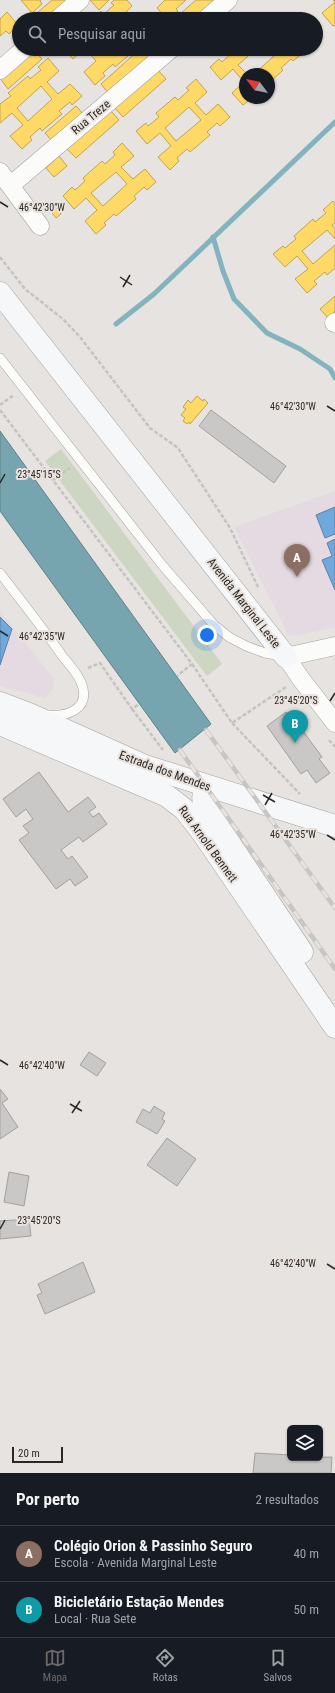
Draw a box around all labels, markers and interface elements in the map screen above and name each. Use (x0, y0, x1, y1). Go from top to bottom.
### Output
search box (12, 12, 323, 56)
icon: search (26, 23, 48, 45)
text: Pesquisar aqui (58, 25, 146, 43)
north arrow (239, 68, 275, 104)
street label: Rua Treze (69, 97, 113, 137)
text: 46°42'30"W (19, 202, 65, 213)
text: 46°42'30"W (270, 401, 316, 412)
text: 23°45'15"S (17, 469, 61, 480)
pin: A (284, 544, 310, 577)
street label: Avenida Marginal Leste (204, 555, 284, 651)
your location (197, 625, 217, 645)
text: 46°42'35"W (19, 631, 65, 642)
text: 23°45'20"S (274, 695, 318, 706)
pin: B (282, 710, 308, 743)
street label: Estrada dos Mendes (117, 748, 213, 794)
street label: Rua Arnold Bennett (176, 803, 241, 885)
text: 46°42'35"W (270, 829, 316, 840)
text: 46°42'40"W (19, 1060, 65, 1071)
text: 23°45'20"S (17, 1215, 61, 1226)
text: 46°42'40"W (270, 1258, 316, 1269)
map controls (287, 1425, 323, 1461)
button: layers (287, 1425, 323, 1461)
scale bar (12, 1445, 63, 1464)
text: 20 m (18, 1447, 40, 1460)
text: Por perto (16, 1489, 80, 1509)
text: 2 resultados (255, 1492, 319, 1507)
text: Colégio Orion & Passinho Seguro (54, 1537, 252, 1555)
text: A (25, 1546, 33, 1561)
text: 40 m (293, 1546, 319, 1561)
text: Escola · Avenida Marginal Leste (54, 1555, 217, 1570)
text: Bicicletário Estação Mendes (54, 1593, 224, 1611)
text: B (25, 1602, 33, 1617)
text: 50 m (293, 1602, 319, 1617)
text: Local · Rua Sete (54, 1611, 136, 1626)
tab: Mapa (43, 1647, 67, 1684)
tab: Rotas (153, 1647, 178, 1684)
tab: Salvos (263, 1647, 292, 1684)

